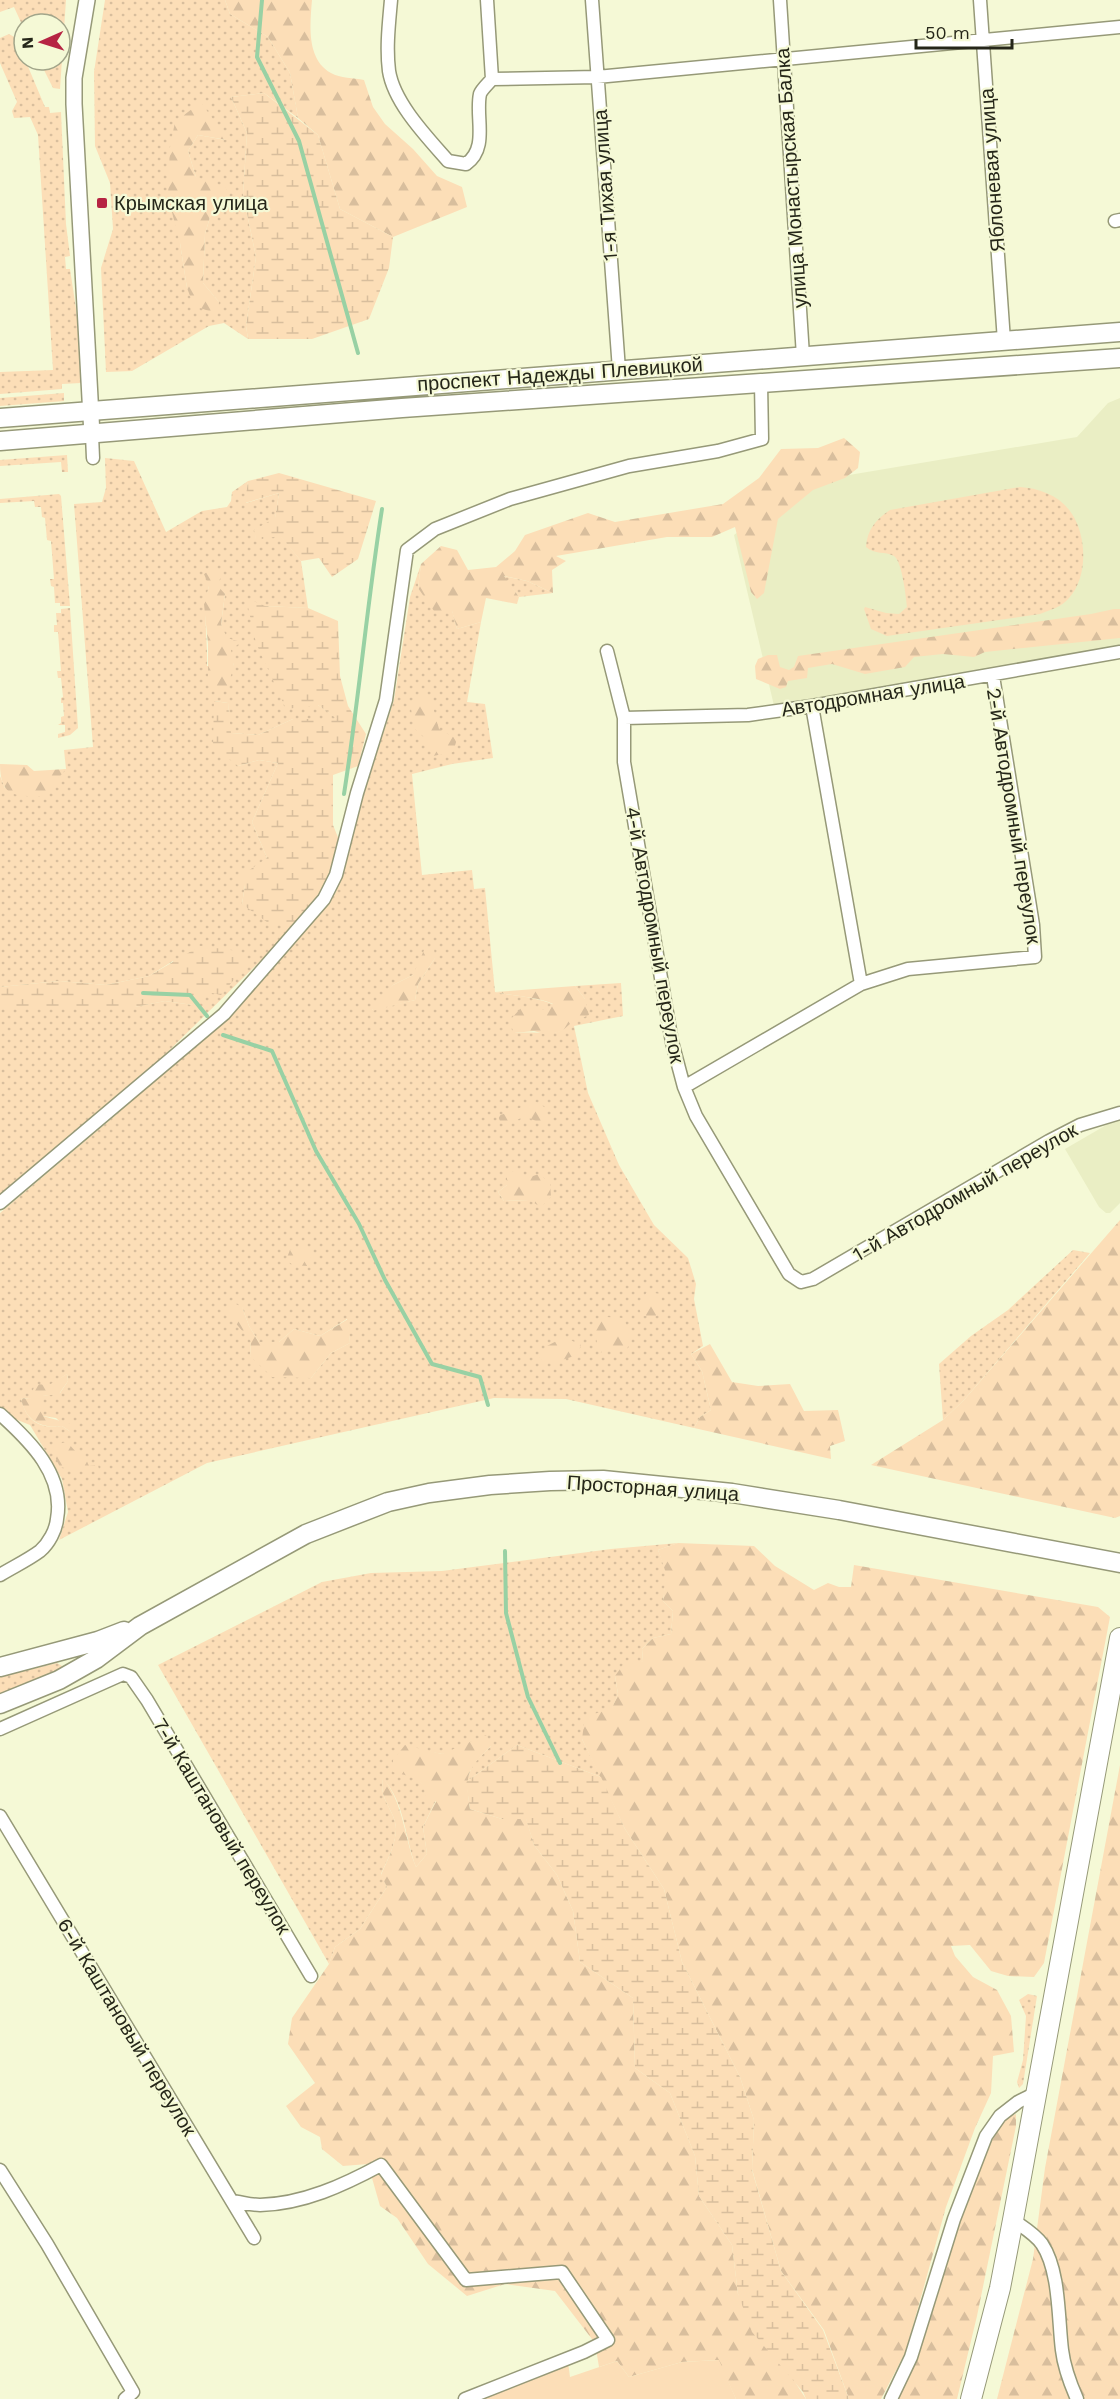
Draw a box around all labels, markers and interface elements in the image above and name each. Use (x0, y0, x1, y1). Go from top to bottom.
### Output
north arrow (12, 12, 72, 72)
scale bar (916, 12, 1012, 50)
text: 50 m (925, 22, 970, 43)
text: N (18, 36, 37, 49)
street label: улица Монастырская Балка (770, 46, 812, 309)
street label: Яблоневая улица (974, 86, 1010, 253)
street label: 1-я Тихая улица (588, 108, 622, 262)
place label: Крымская улица (114, 191, 269, 215)
marker: Крымская улица (95, 196, 109, 210)
street label: проспект Надежды Плевицкой (416, 352, 704, 396)
street label: Автодромная улица (779, 668, 967, 721)
street label: 2-й Автодромный переулок (982, 686, 1046, 946)
street label: 4-й Автодромный переулок (621, 805, 689, 1065)
street label: 1-й Автодромный переулок (848, 1118, 1082, 1266)
street label: Просторная улица (566, 1470, 741, 1506)
street label: 7-й Каштановый переулок (148, 1714, 296, 1939)
street label: 6-й Каштановый переулок (52, 1914, 202, 2140)

